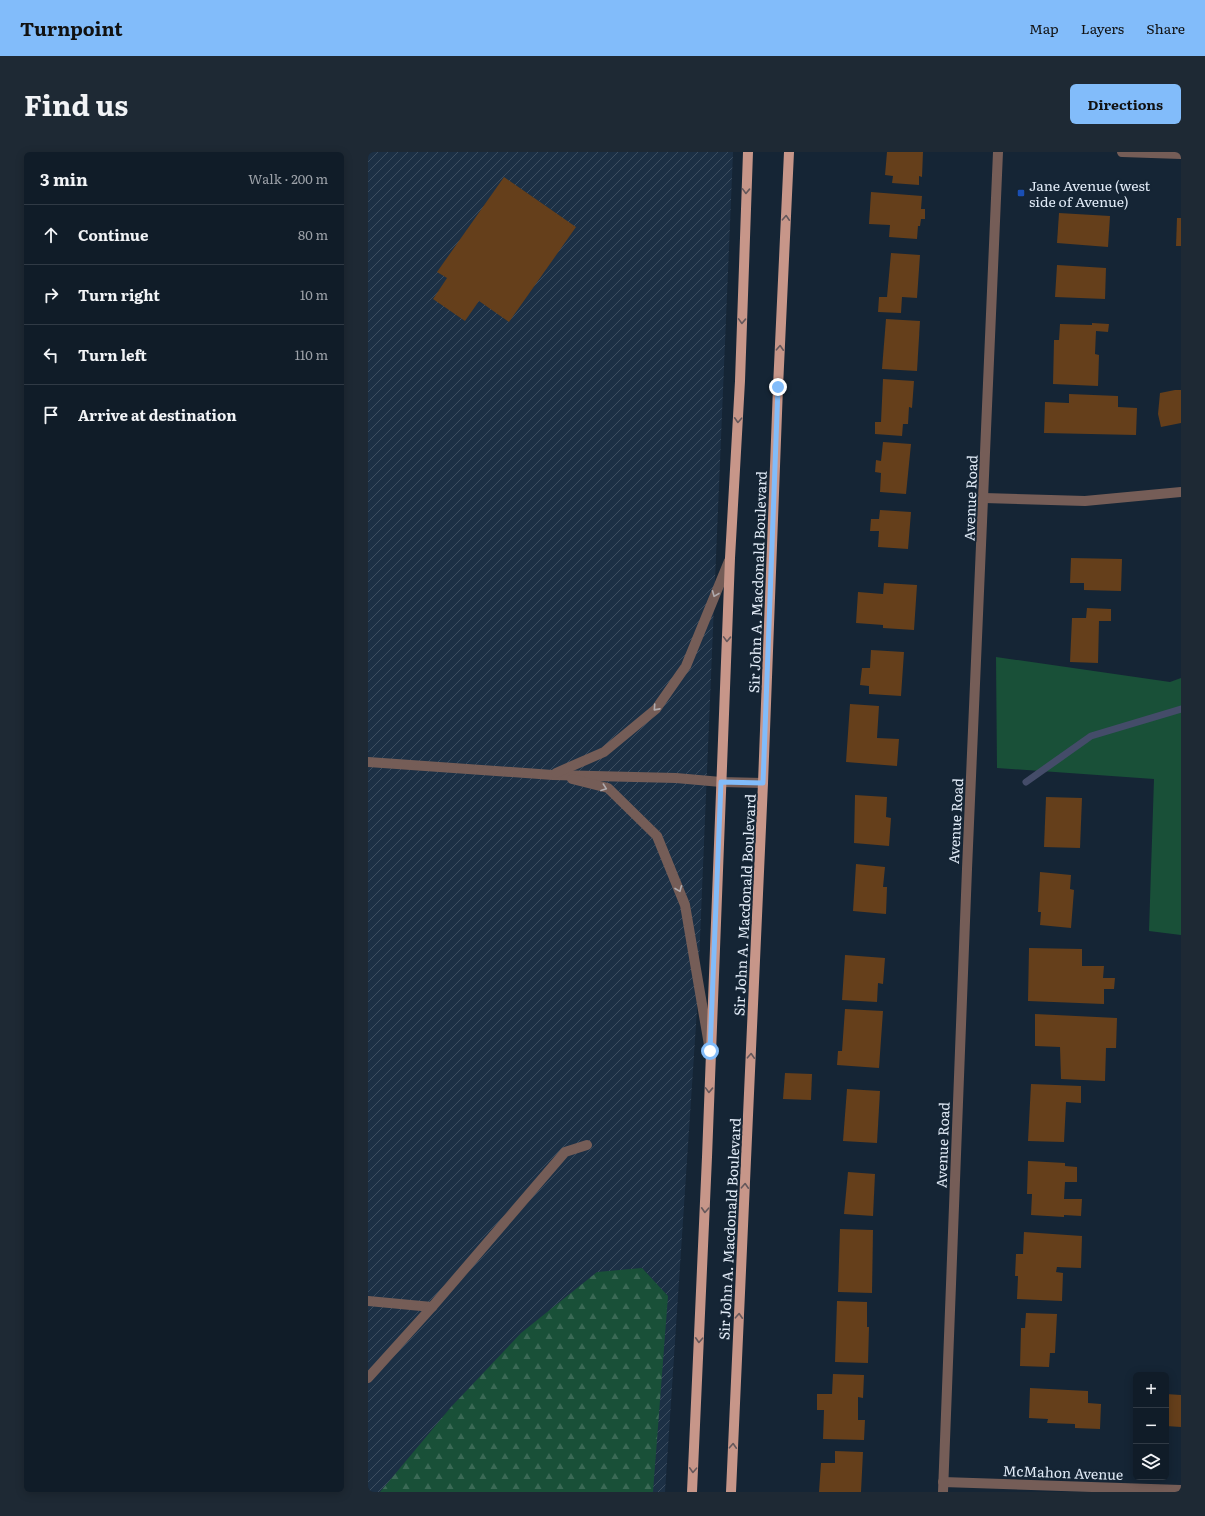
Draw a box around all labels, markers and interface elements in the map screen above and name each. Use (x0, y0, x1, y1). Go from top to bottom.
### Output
text: Turnpoint (20, 14, 123, 42)
text: Map (1029, 18, 1059, 38)
text: Layers (1081, 18, 1124, 38)
text: Share (1146, 18, 1185, 38)
text: Find us (24, 83, 128, 125)
button: Directions (1070, 84, 1181, 124)
text: 3 min (40, 166, 88, 191)
text: Walk · 200 m (248, 169, 328, 188)
place label: Jane Avenue (west side of Avenue) (1029, 175, 1151, 211)
one-way arrow (742, 188, 751, 194)
marker: Jane Avenue (west side of Avenue) (1016, 188, 1026, 198)
one-way arrow (782, 215, 790, 221)
text: Continue (78, 223, 148, 246)
icon: ahead (40, 224, 62, 246)
text: 80 m (298, 225, 328, 244)
text: Turn right (78, 283, 160, 306)
icon: right (40, 284, 62, 306)
text: 10 m (300, 285, 328, 304)
one-way arrow (738, 318, 746, 324)
text: Turn left (78, 343, 147, 366)
icon: left (40, 344, 62, 366)
text: 110 m (295, 345, 328, 364)
one-way arrow (776, 345, 784, 351)
route end (769, 378, 787, 396)
text: Arrive at destination (78, 403, 237, 426)
icon: arrive (40, 404, 62, 426)
one-way arrow (733, 417, 742, 423)
street label: Avenue Road (959, 454, 982, 541)
street label: Sir John A. Macdonald Boulevard (743, 470, 771, 693)
one-way arrow (712, 590, 720, 597)
one-way arrow (722, 636, 731, 642)
one-way arrow (653, 703, 660, 711)
street label: Avenue Road (943, 777, 967, 864)
one-way arrow (600, 783, 607, 792)
street label: Sir John A. Macdonald Boulevard (728, 793, 760, 1017)
one-way arrow (674, 886, 682, 893)
route start (701, 1042, 719, 1060)
one-way arrow (746, 1053, 755, 1059)
one-way arrow (705, 1087, 713, 1093)
street label: Avenue Road (931, 1101, 954, 1188)
street label: Sir John A. Macdonald Boulevard (713, 1117, 745, 1341)
one-way arrow (740, 1183, 749, 1189)
one-way arrow (700, 1207, 709, 1213)
one-way arrow (734, 1313, 743, 1319)
one-way arrow (695, 1337, 703, 1343)
map controls (1133, 1372, 1169, 1480)
button: + (1133, 1372, 1169, 1408)
button: − (1133, 1408, 1169, 1444)
one-way arrow (728, 1443, 737, 1449)
button: layers (1133, 1444, 1169, 1480)
street label: McMahon Avenue (1002, 1460, 1124, 1484)
one-way arrow (689, 1467, 697, 1473)

